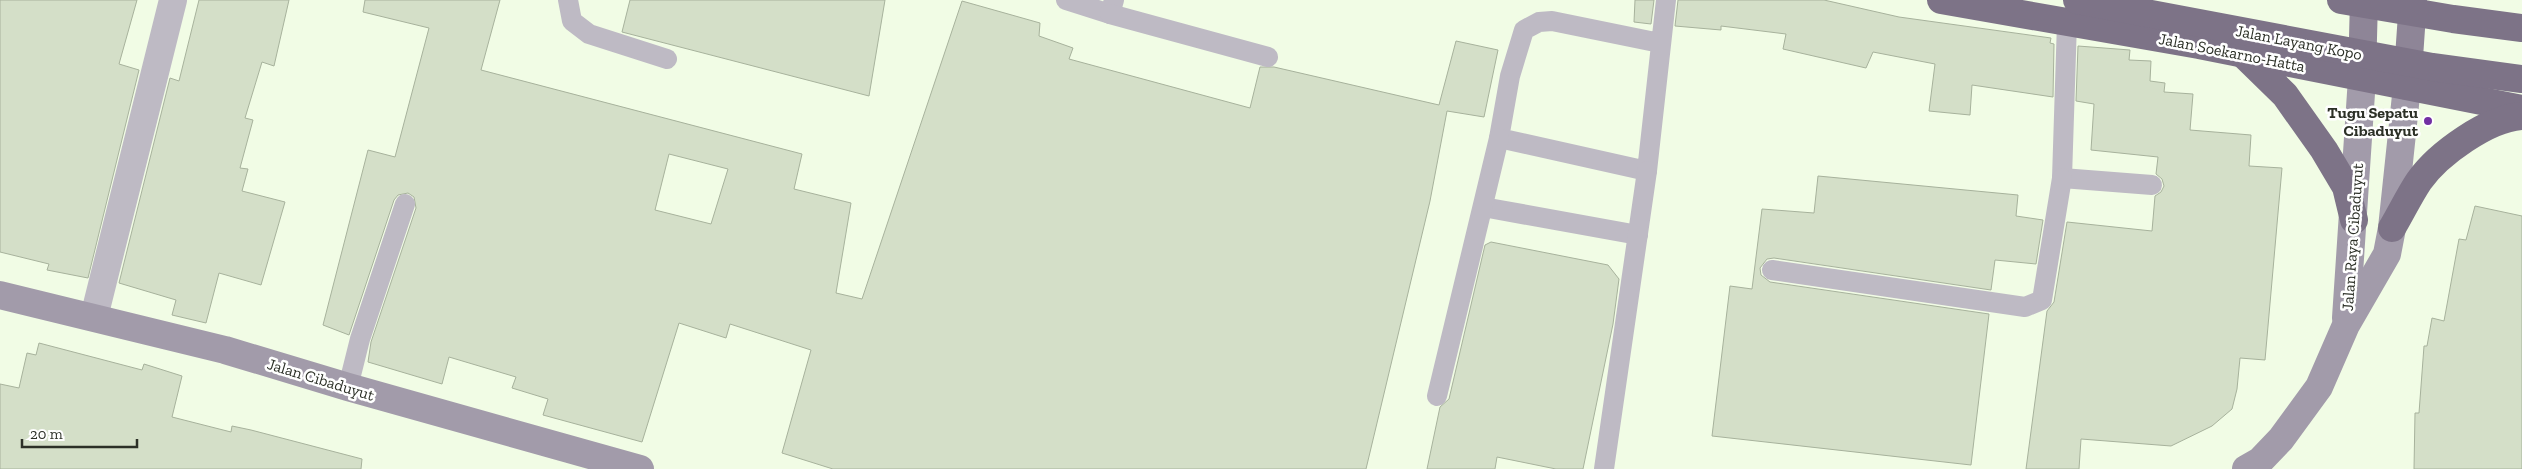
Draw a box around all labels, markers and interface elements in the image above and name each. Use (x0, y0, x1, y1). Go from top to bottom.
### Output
street label: Jalan Layang Kopo (2234, 21, 2364, 64)
street label: Jalan Soekarno-Hatta (2157, 29, 2307, 76)
place label: Tugu Sepatu Cibaduyut (2327, 103, 2419, 140)
marker: Tugu Sepatu Cibaduyut (2422, 115, 2434, 127)
street label: Jalan Raya Cibaduyut (2338, 163, 2367, 311)
street label: Jalan Cibaduyut (265, 354, 377, 405)
scale bar (22, 416, 138, 448)
text: 20 m (30, 425, 63, 443)

